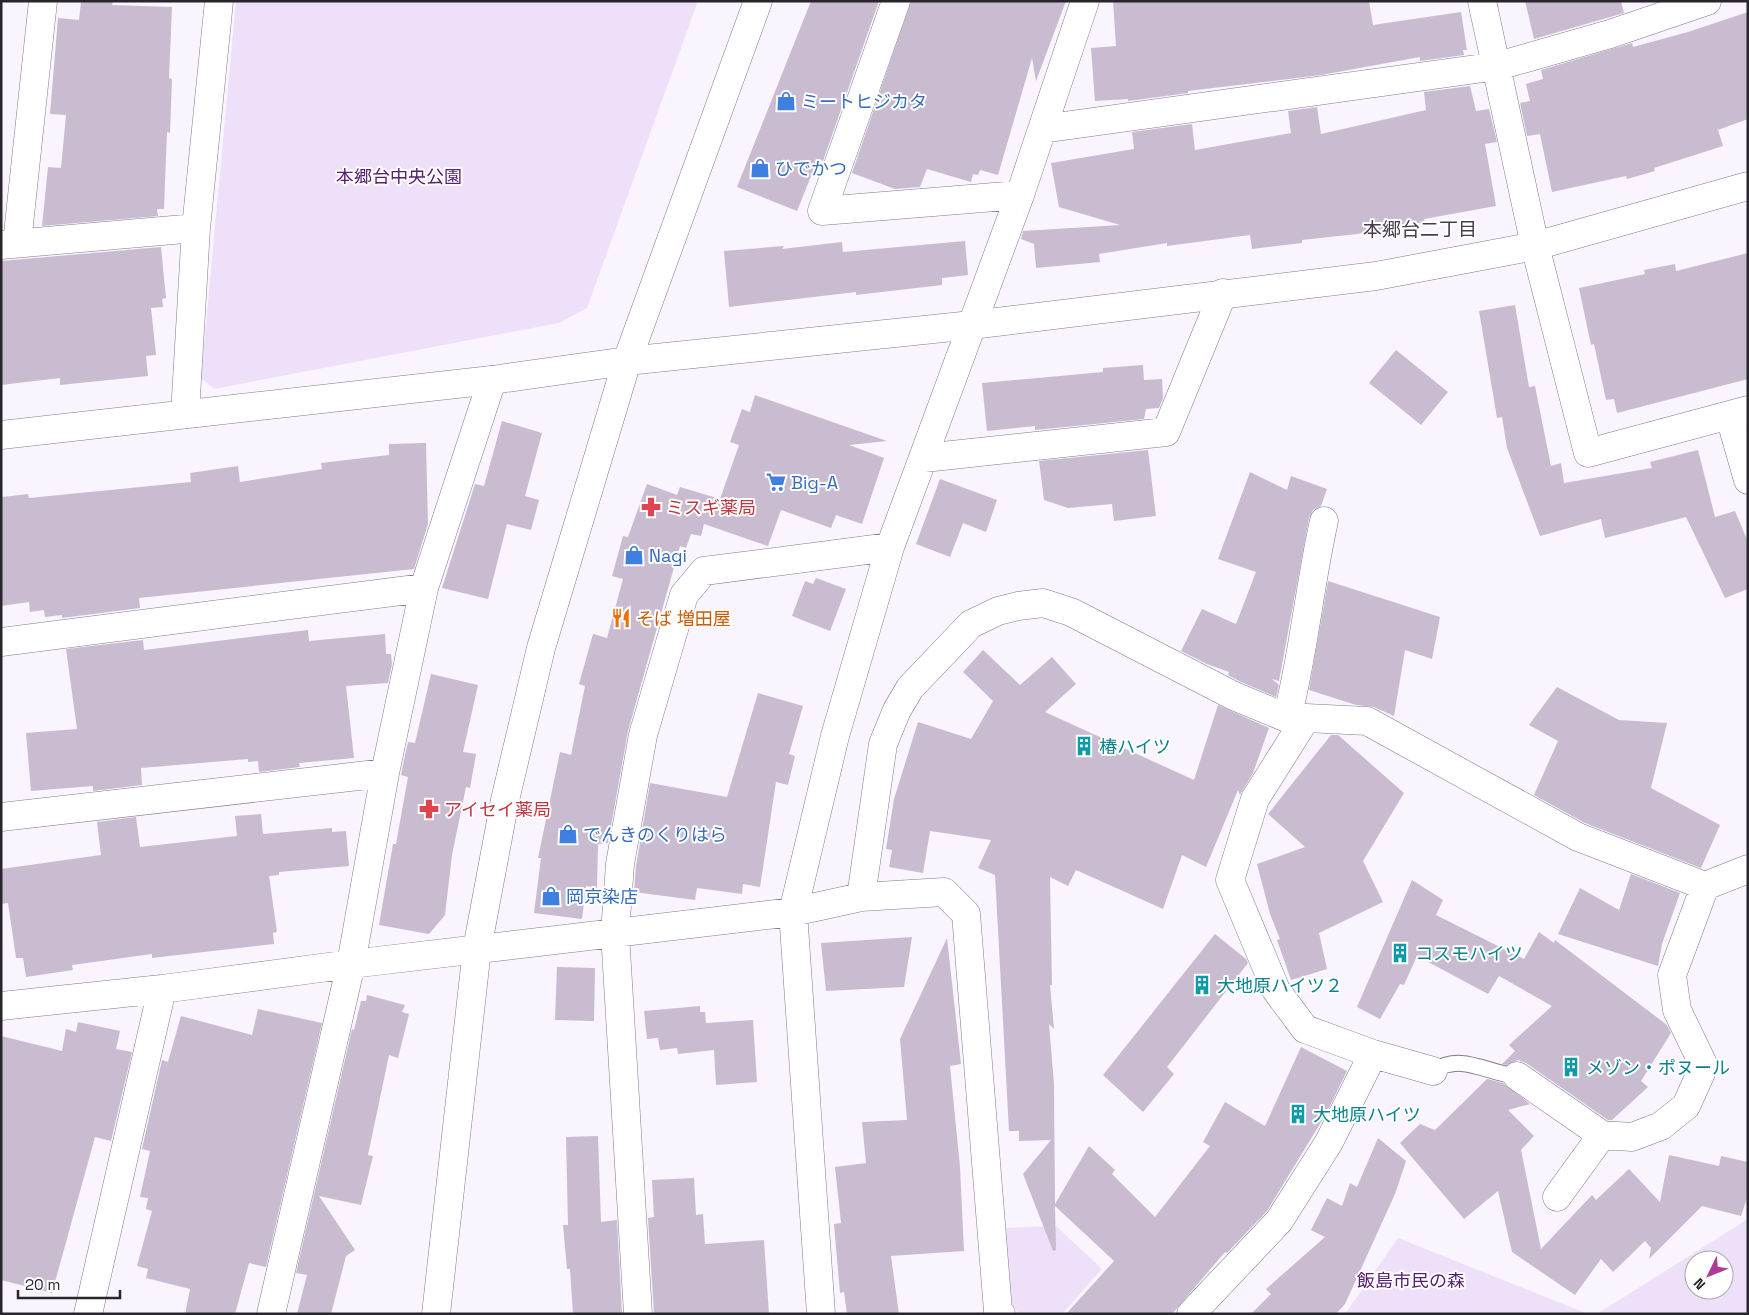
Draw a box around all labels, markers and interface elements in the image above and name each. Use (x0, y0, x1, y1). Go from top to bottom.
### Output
shop icon: ミートヒジカタ (775, 90, 797, 112)
place label: ミートヒジカタ (801, 90, 927, 113)
shop icon: ひでかつ (749, 157, 771, 179)
place label: ひでかつ (775, 157, 847, 180)
park label: 本郷台中央公園 (336, 165, 462, 188)
district label: 本郷台二丁目 (1363, 217, 1477, 242)
supermarket icon: Big-A (765, 471, 787, 493)
place label: Big-A (791, 471, 838, 494)
pharmacy icon: ミスギ薬局 (640, 496, 662, 518)
place label: ミスギ薬局 (666, 496, 756, 519)
shop icon: Nagi (623, 544, 645, 566)
place label: Nagi (649, 544, 687, 567)
restaurant icon: そば 増田屋 (610, 607, 632, 629)
place label: そば 増田屋 (636, 607, 731, 630)
building icon: 椿ハイツ (1073, 735, 1095, 757)
place label: 椿ハイツ (1099, 735, 1171, 758)
pharmacy icon: アイセイ薬局 (418, 798, 440, 820)
place label: アイセイ薬局 (444, 798, 551, 821)
shop icon: でんきのくりはら (557, 823, 579, 845)
place label: でんきのくりはら (583, 823, 727, 846)
shop icon: 岡京染店 (540, 885, 562, 907)
place label: 岡京染店 (566, 885, 638, 908)
building icon: コスモハイツ (1389, 942, 1411, 964)
place label: コスモハイツ (1415, 942, 1523, 965)
building icon: 大地原ハイツ２ (1191, 974, 1213, 996)
place label: 大地原ハイツ２ (1217, 974, 1343, 997)
building icon: メゾン・ポヌール (1560, 1056, 1582, 1078)
place label: メゾン・ポヌール (1586, 1056, 1730, 1079)
building icon: 大地原ハイツ (1287, 1103, 1309, 1125)
place label: 大地原ハイツ (1313, 1103, 1421, 1126)
north arrow (1684, 1250, 1734, 1300)
scale bar (18, 1268, 120, 1300)
park label: 飯島市民の森 (1357, 1269, 1465, 1292)
text: N (1690, 1274, 1709, 1293)
text: 20 m (25, 1275, 60, 1294)

